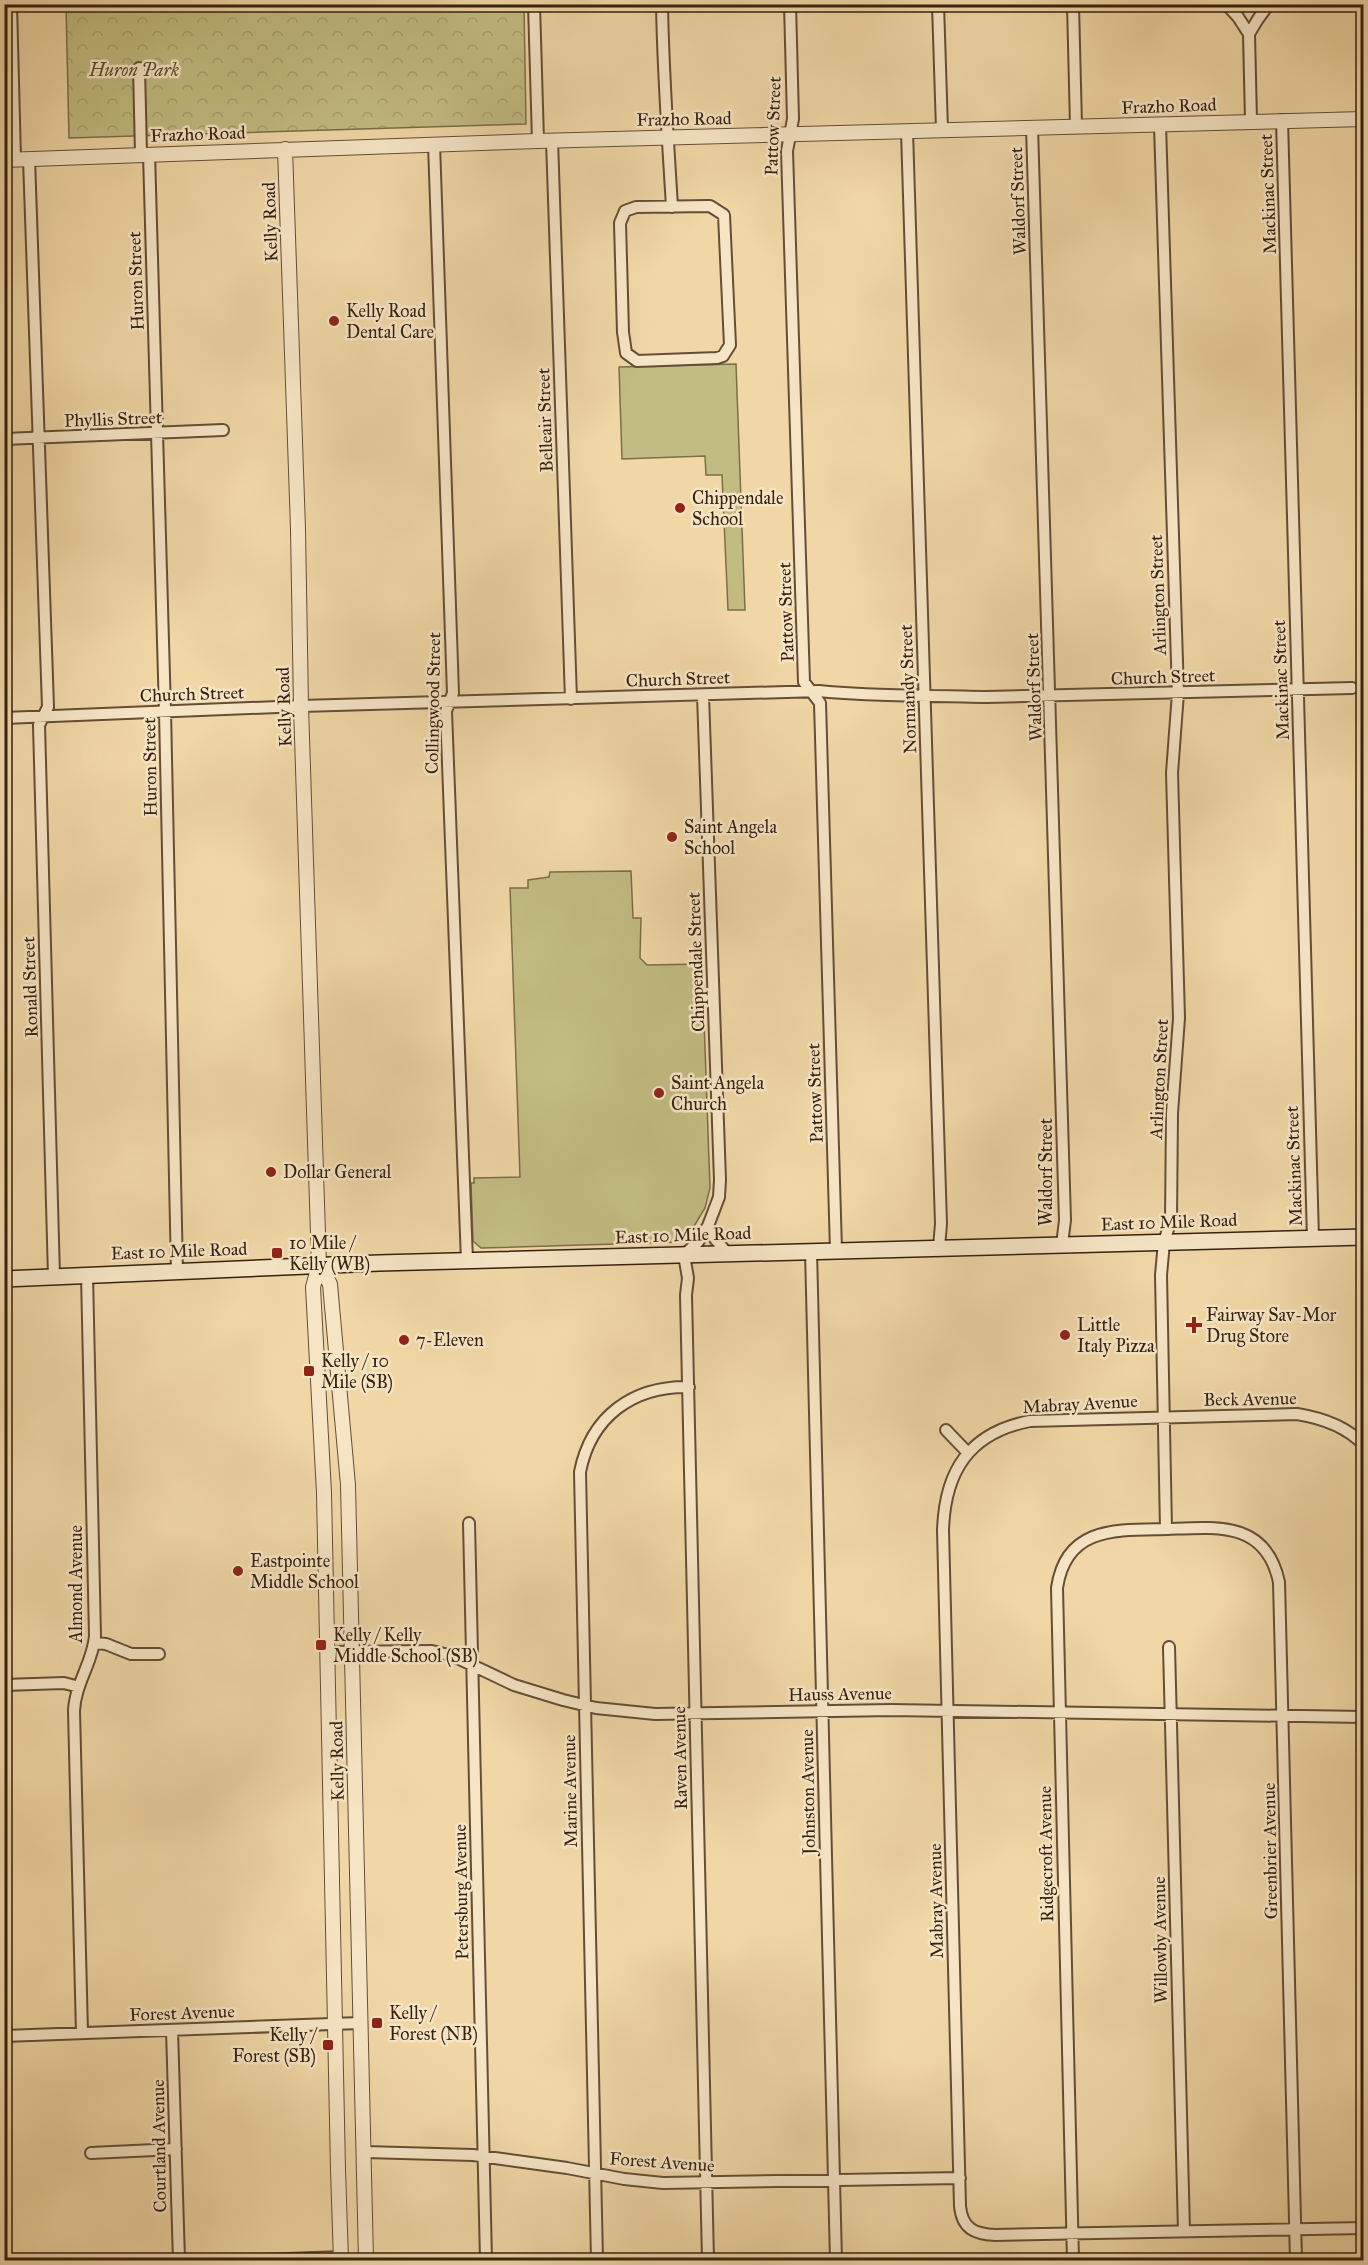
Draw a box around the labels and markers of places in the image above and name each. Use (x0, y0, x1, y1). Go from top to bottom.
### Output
place label: Kelly Road Dental Care (346, 300, 434, 343)
marker: Kelly Road Dental Care (327, 314, 341, 328)
place label: Chippendale School (692, 487, 783, 530)
marker: Chippendale School (673, 501, 687, 515)
place label: Saint Angela School (684, 816, 777, 859)
marker: Saint Angela School (665, 830, 679, 844)
place label: Saint Angela Church (671, 1072, 764, 1115)
marker: Saint Angela Church (652, 1086, 666, 1100)
place label: Dollar General (283, 1161, 392, 1183)
marker: Dollar General (264, 1165, 278, 1179)
place label: 10 Mile / Kelly (WB) (289, 1232, 370, 1276)
marker: 10 Mile / Kelly (WB) (270, 1246, 284, 1260)
place label: Fairway Sav-Mor Drug Store (1206, 1304, 1337, 1348)
place label: Little Italy Pizza (1077, 1314, 1155, 1357)
marker: Fairway Sav-Mor Drug Store (1187, 1318, 1201, 1332)
marker: Little Italy Pizza (1058, 1328, 1072, 1342)
place label: 7-Eleven (416, 1329, 484, 1351)
marker: 7-Eleven (397, 1333, 411, 1347)
place label: Kelly / 10 Mile (SB) (321, 1350, 393, 1394)
marker: Kelly / 10 Mile (SB) (302, 1364, 316, 1378)
place label: Eastpointe Middle School (250, 1550, 359, 1593)
marker: Eastpointe Middle School (231, 1564, 245, 1578)
place label: Kelly / Kelly Middle School (SB) (333, 1624, 478, 1668)
marker: Kelly / Kelly Middle School (SB) (314, 1638, 328, 1652)
place label: Kelly / Forest (NB) (389, 2002, 478, 2046)
marker: Kelly / Forest (NB) (370, 2016, 384, 2030)
place label: Kelly / Forest (SB) (232, 2024, 318, 2068)
marker: Kelly / Forest (SB) (321, 2038, 335, 2052)

